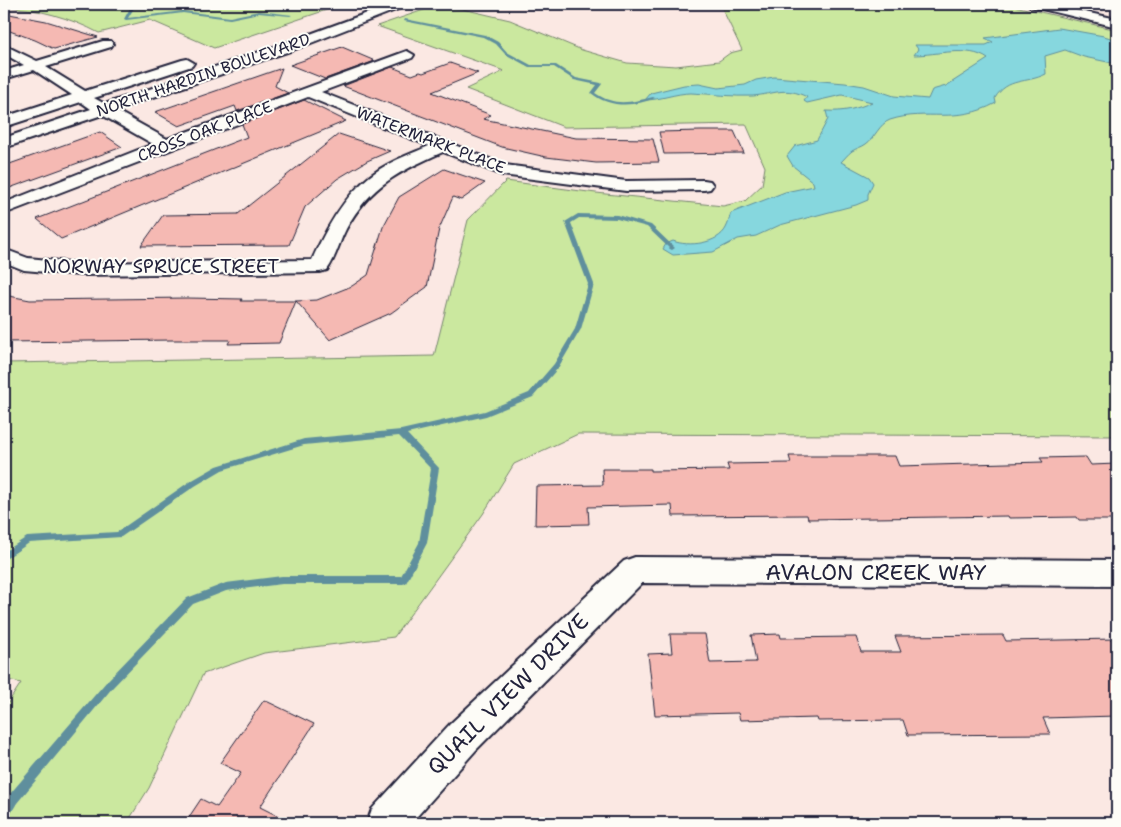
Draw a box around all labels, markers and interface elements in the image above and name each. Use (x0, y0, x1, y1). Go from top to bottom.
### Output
street label: NORTH HARDIN BOULEVARD (93, 28, 313, 122)
street label: CROSS OAK PLACE (135, 96, 275, 166)
street label: WATERMARK PLACE (353, 102, 509, 178)
street label: NORWAY SPRUCE STREET (43, 254, 279, 279)
street label: AVALON CREEK WAY (765, 558, 987, 587)
street label: QUAIL VIEW DRIVE (421, 607, 595, 781)

